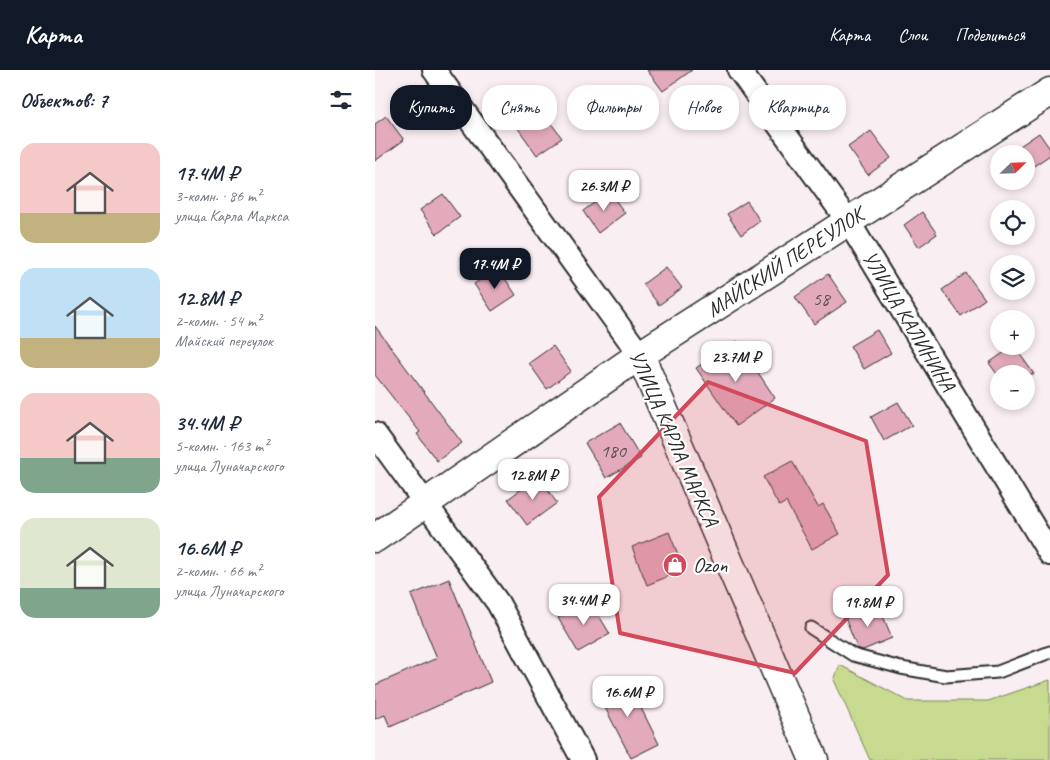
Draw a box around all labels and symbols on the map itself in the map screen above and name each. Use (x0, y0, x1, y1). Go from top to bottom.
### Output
north arrow (990, 145, 1035, 190)
pin: 26.3M ₽ (558, 170, 650, 212)
street label: МАЙСКИЙ ПЕРЕУЛОК (702, 199, 872, 322)
street label: УЛИЦА КАЛИНИНА (857, 246, 962, 397)
pin: 17.4M ₽ (449, 248, 541, 290)
house number: 58 (812, 287, 832, 311)
pin: 23.7M ₽ (690, 340, 782, 383)
street label: УЛИЦА КАРЛА МАРКСА (623, 346, 725, 531)
house number: 180 (600, 439, 627, 463)
pin: 12.8M ₽ (487, 458, 579, 501)
shop icon: Ozon (662, 552, 688, 578)
place label: Ozon (693, 552, 728, 578)
pin: 34.4M ₽ (538, 584, 630, 626)
pin: 19.8M ₽ (822, 586, 914, 628)
pin: 16.6M ₽ (582, 676, 674, 718)

